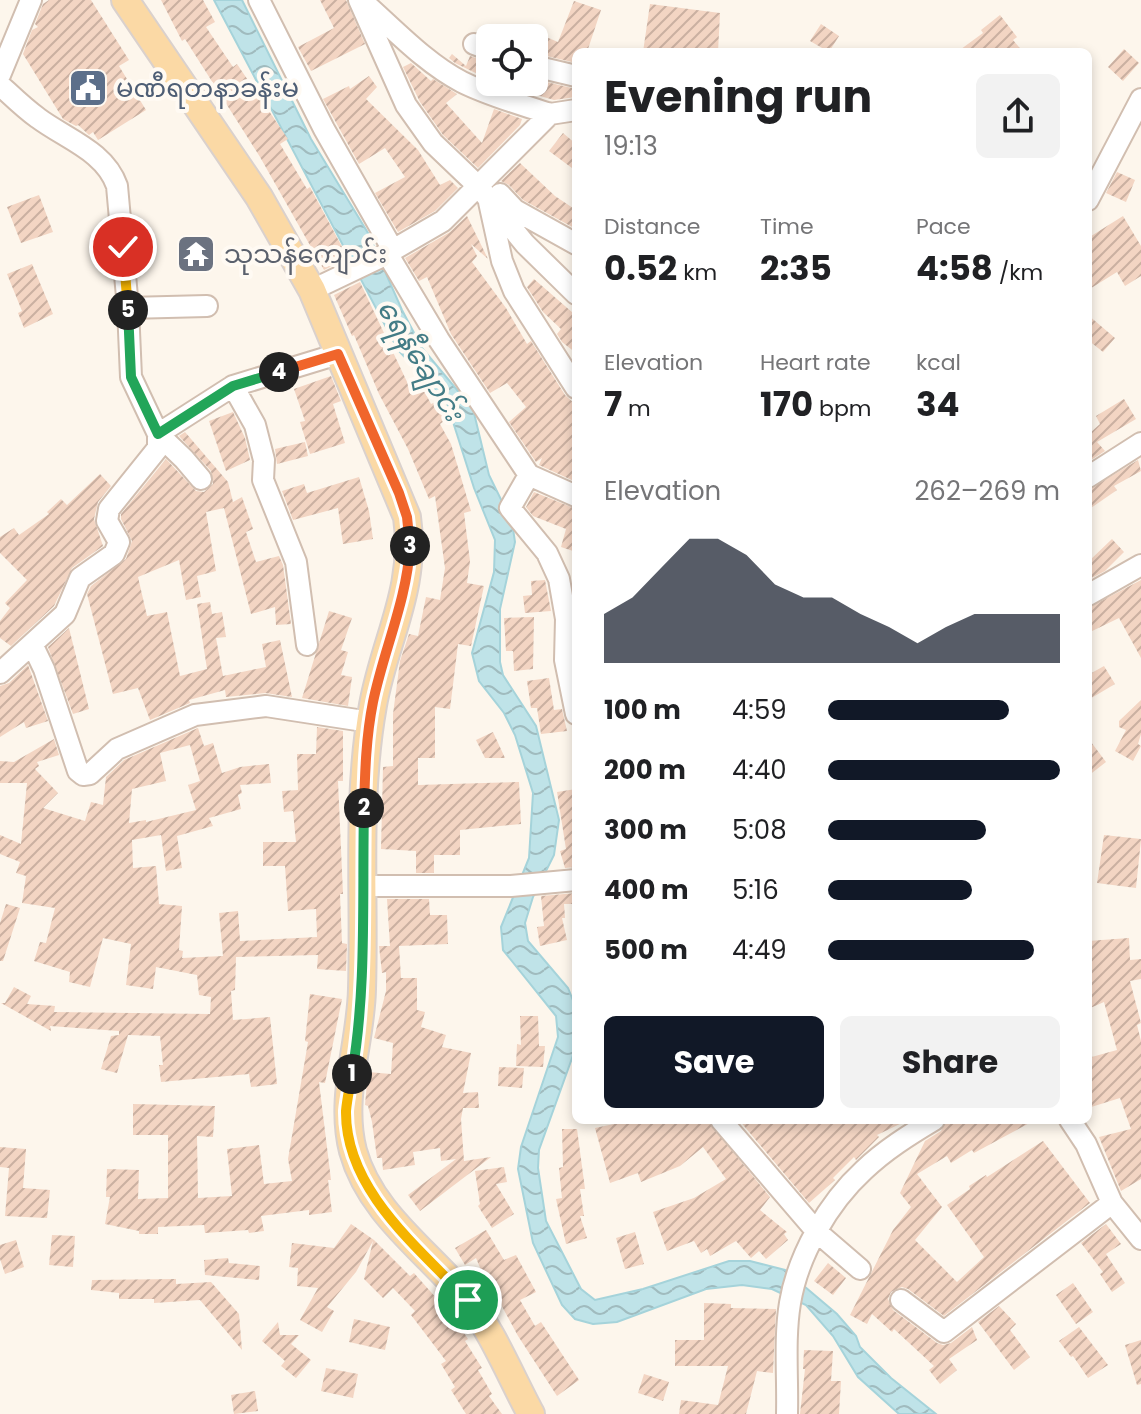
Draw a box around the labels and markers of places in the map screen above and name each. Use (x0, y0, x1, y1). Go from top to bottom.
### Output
public building icon: မဏီရတနာခန်းမ (67, 67, 109, 109)
place label: မဏီရတနာခန်းမ (116, 70, 299, 109)
pin (89, 213, 157, 281)
temple icon: သုသန်ကျောင်း (175, 233, 217, 275)
place label: သုသန်ကျောင်း (224, 236, 387, 275)
pin: 5 (108, 290, 148, 330)
pin: 4 (259, 352, 299, 392)
pin: 3 (390, 526, 430, 566)
pin: 2 (344, 788, 384, 828)
pin: 1 (332, 1054, 372, 1094)
pin (434, 1266, 502, 1334)

